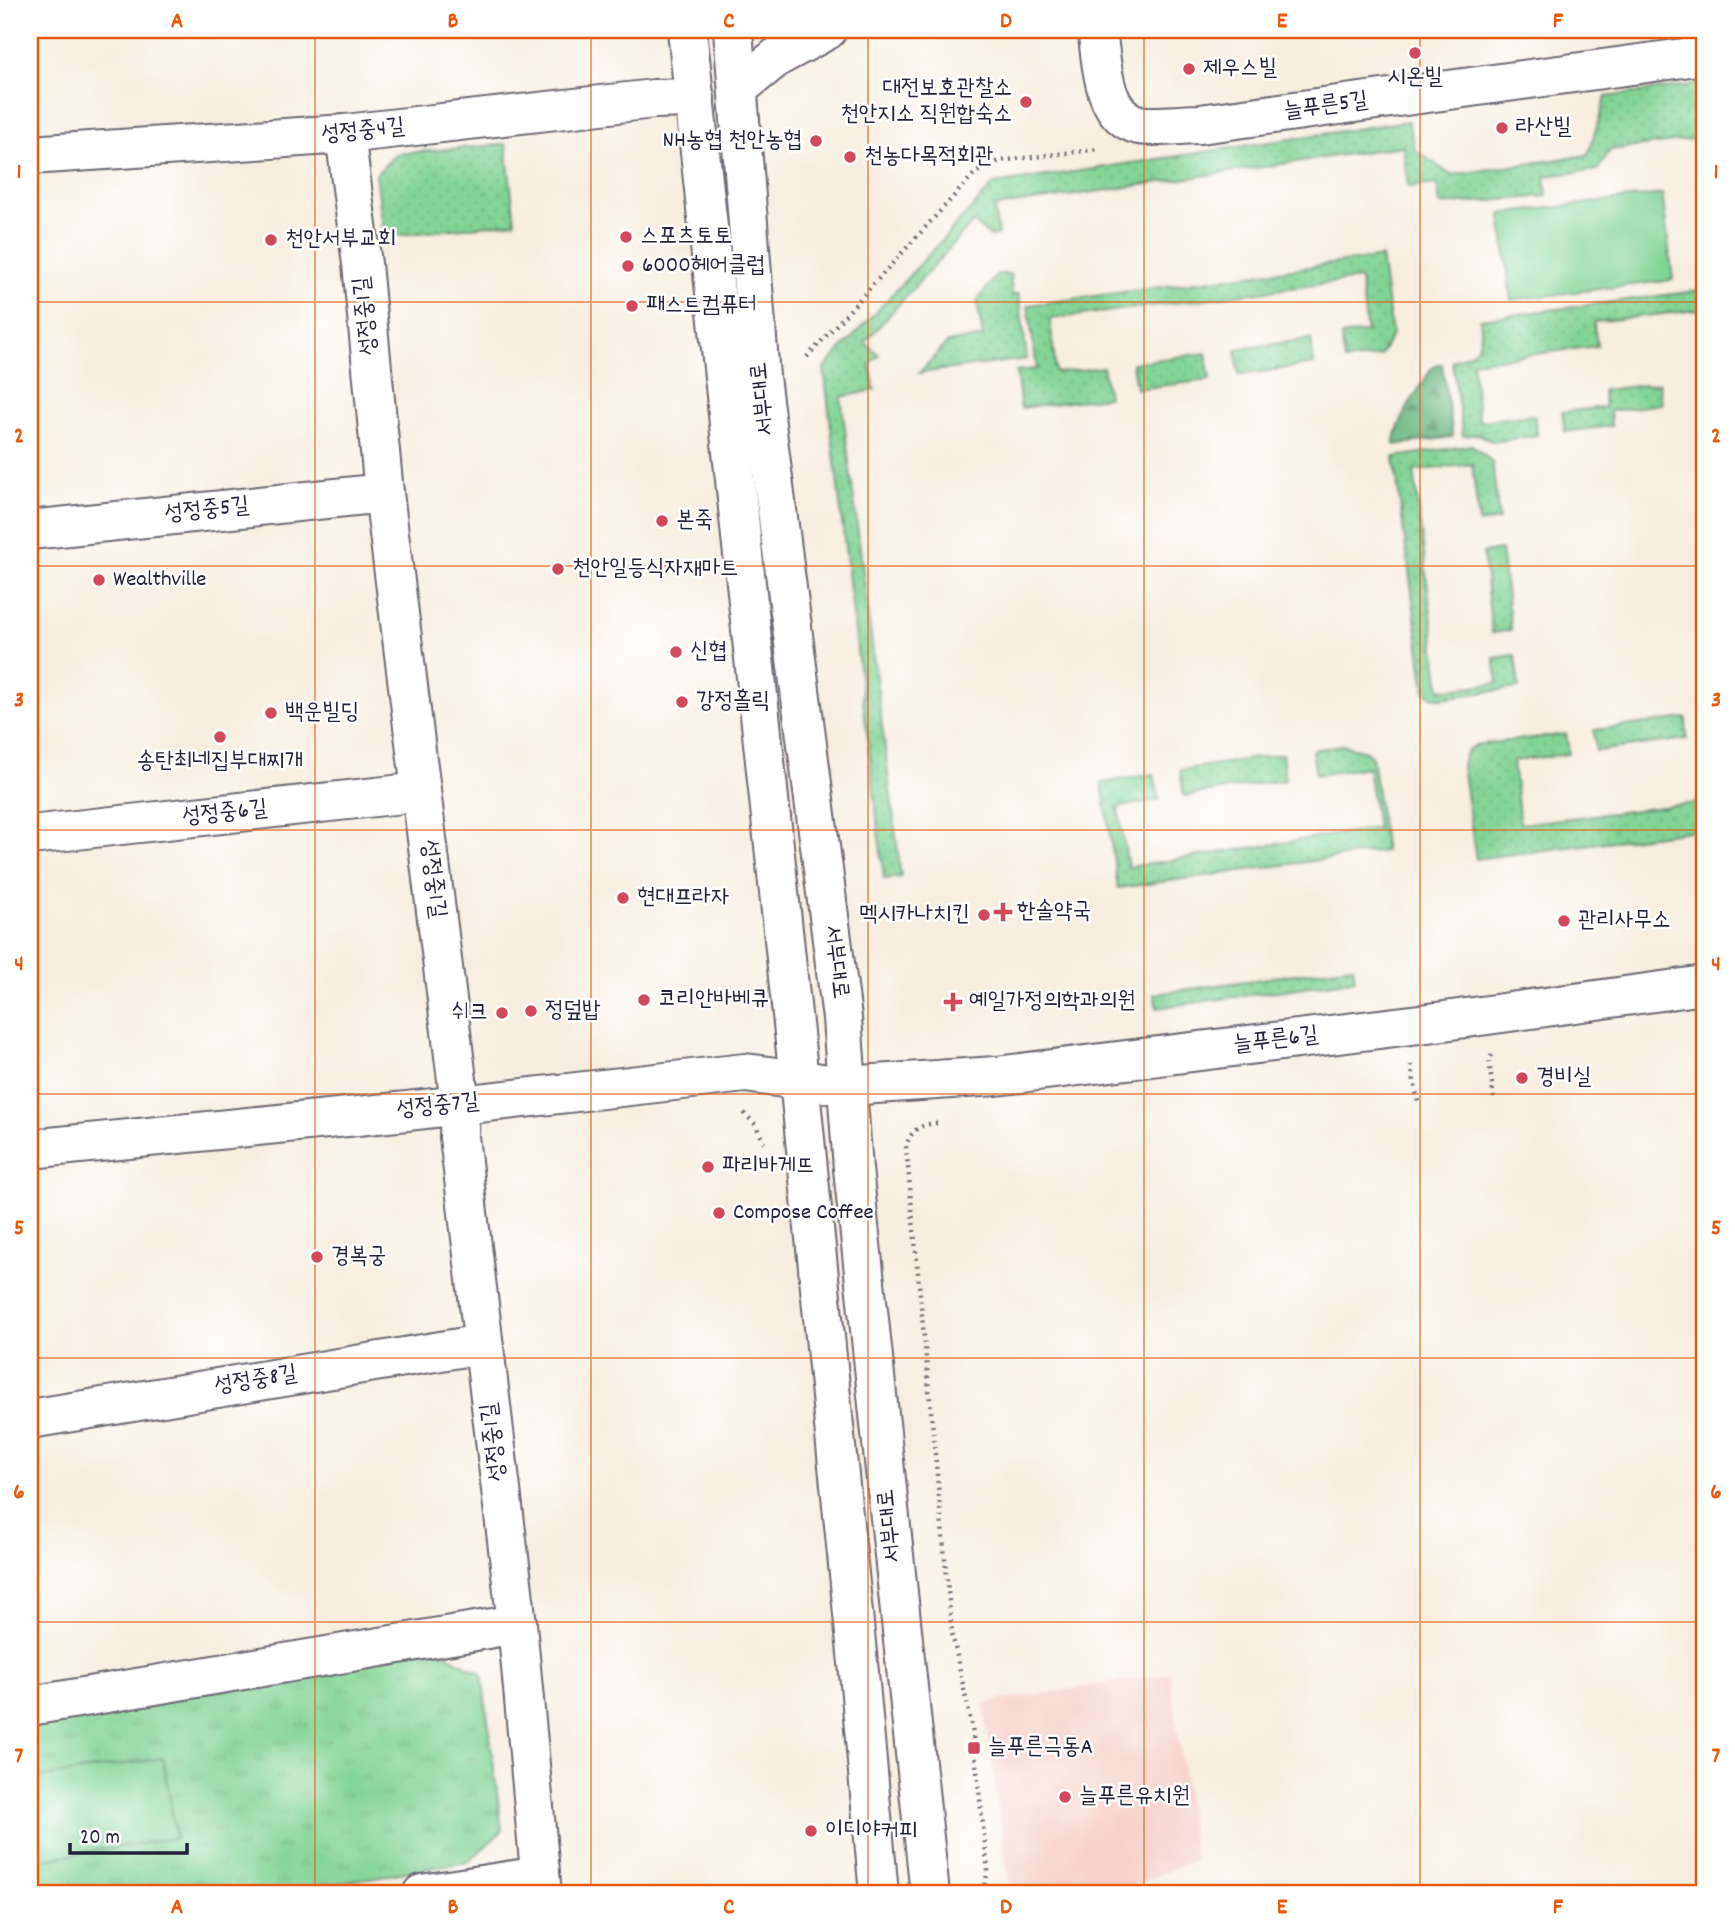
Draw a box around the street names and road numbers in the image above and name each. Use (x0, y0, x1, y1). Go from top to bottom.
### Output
street label: 늘푸른5길 (1282, 85, 1370, 129)
street label: 성정중4길 (320, 111, 406, 153)
street label: 성정중1길 (346, 275, 388, 357)
street label: 서부대로 (744, 360, 784, 438)
street label: 성정중5길 (163, 490, 251, 532)
street label: 성정중6길 (181, 793, 269, 835)
street label: 성정중1길 (411, 838, 453, 920)
street label: 서부대로 (814, 923, 856, 1001)
street label: 늘푸른6길 (1232, 1019, 1320, 1063)
street label: 성정중7길 (395, 1086, 481, 1128)
street label: 성정중8길 (212, 1358, 300, 1404)
street label: 성정중1길 (474, 1401, 516, 1483)
street label: 서부대로 (871, 1487, 911, 1565)

